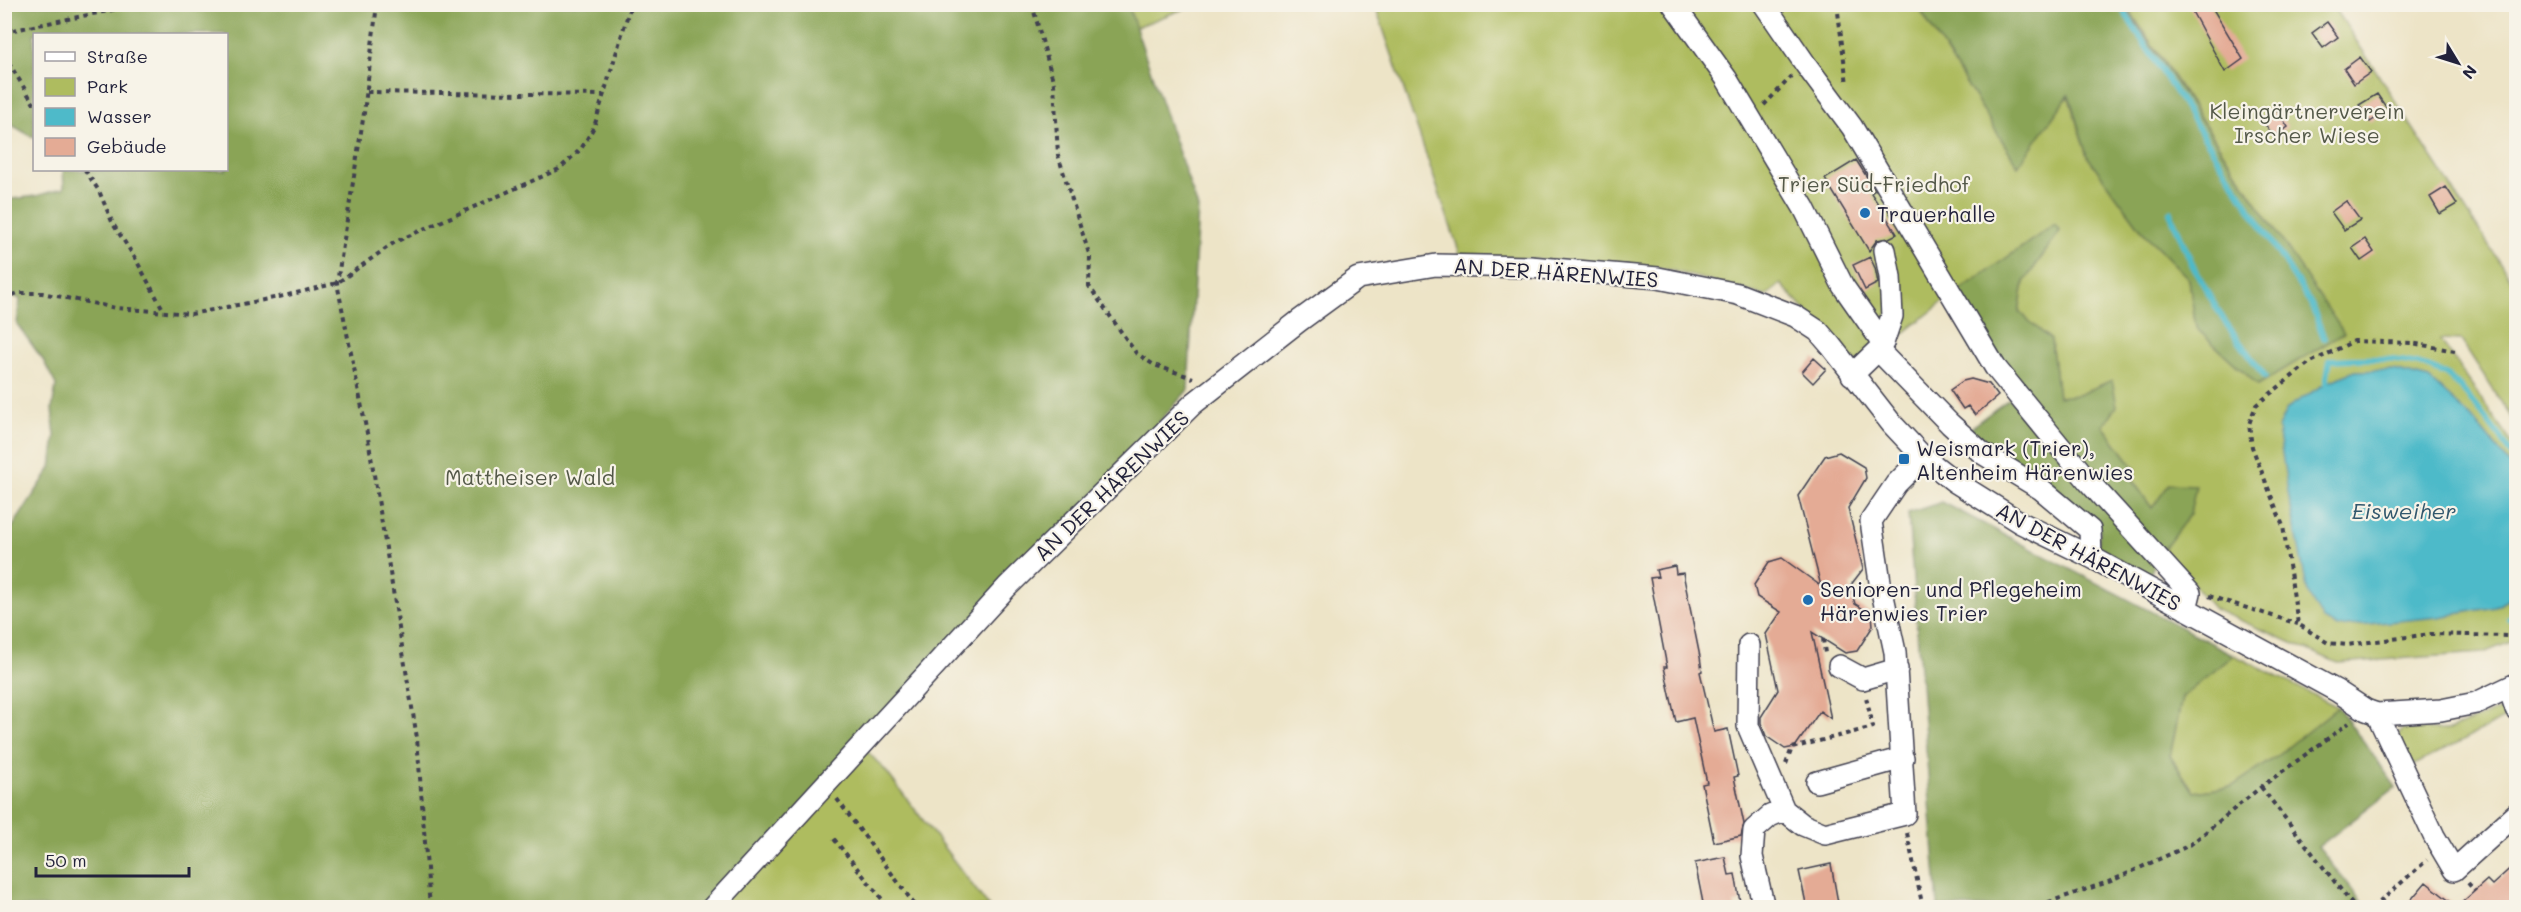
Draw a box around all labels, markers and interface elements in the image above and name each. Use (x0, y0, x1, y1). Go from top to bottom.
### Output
legend (33, 33, 228, 171)
north arrow (2428, 33, 2488, 93)
text: Straße (87, 44, 148, 68)
text: N (2458, 61, 2482, 84)
text: Park (87, 74, 128, 98)
park label: Kleingärtnerverein Irscher Wiese (2209, 97, 2405, 148)
text: Wasser (87, 104, 152, 128)
text: Gebäude (87, 134, 167, 158)
park label: Trier Süd-Friedhof (1778, 170, 1971, 197)
place label: Trauerhalle (1877, 200, 1996, 227)
marker: Trauerhalle (1858, 206, 1872, 220)
street label: AN DER HÄRENWIES (1453, 251, 1659, 293)
street label: AN DER HÄRENWIES (1028, 404, 1194, 566)
place label: Weismark (Trier), Altenheim Härenwies (1916, 434, 2134, 485)
marker: Weismark (Trier), Altenheim Härenwies (1897, 452, 1911, 466)
park label: Mattheiser Wald (445, 463, 615, 490)
street label: AN DER HÄRENWIES (1992, 496, 2186, 616)
water label: Eisweiher (2352, 496, 2456, 525)
place label: Senioren- und Pflegeheim Härenwies Trier (1820, 575, 2082, 626)
marker: Senioren- und Pflegeheim Härenwies Trier (1801, 593, 1815, 607)
scale bar (36, 840, 189, 878)
text: 50 m (45, 848, 87, 872)

